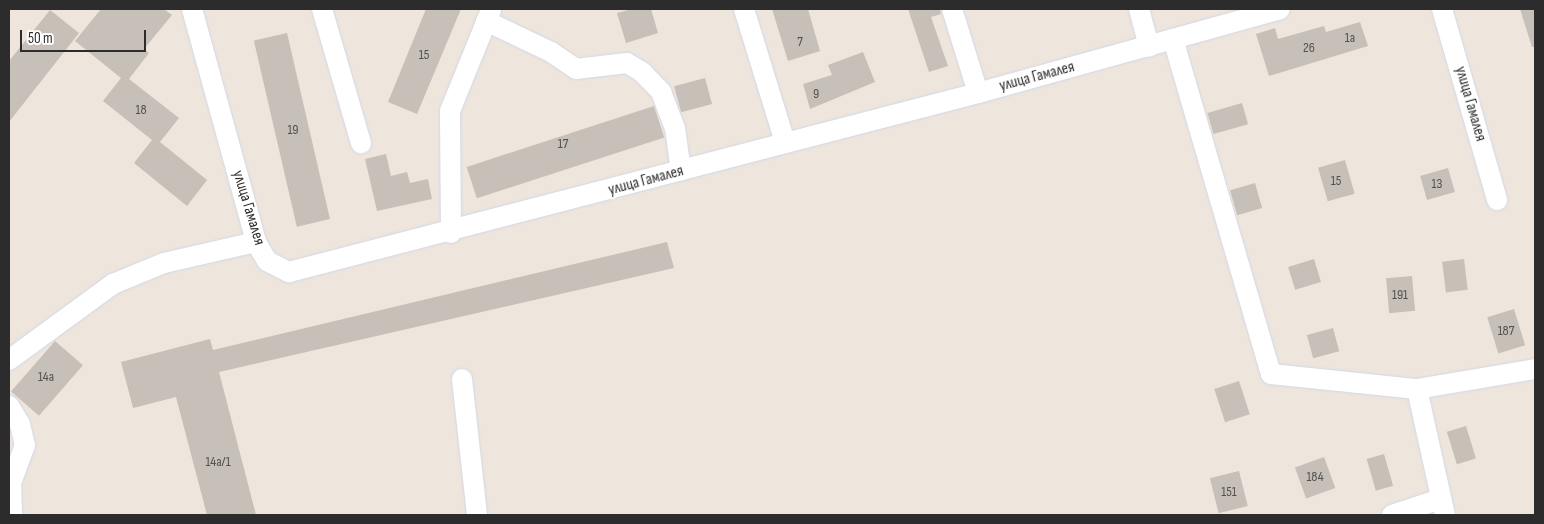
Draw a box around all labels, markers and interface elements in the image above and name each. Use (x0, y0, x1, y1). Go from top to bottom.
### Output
scale bar (22, 20, 149, 52)
text: 50 m (28, 29, 53, 48)
house number: 1а (1345, 30, 1355, 46)
house number: 7 (797, 34, 803, 50)
house number: 26 (1303, 40, 1315, 56)
house number: 15 (419, 47, 429, 63)
street label: улица Гамалея (997, 58, 1077, 96)
street label: улица Гамалея (1450, 64, 1490, 144)
house number: 9 (813, 86, 819, 102)
house number: 18 (135, 102, 147, 118)
house number: 19 (287, 122, 299, 138)
house number: 17 (558, 136, 568, 152)
street label: улица Гамалея (606, 162, 686, 200)
street label: улица Гамалея (228, 168, 268, 248)
house number: 15 (1331, 173, 1341, 189)
house number: 13 (1432, 176, 1442, 192)
house number: 191 (1392, 287, 1408, 303)
house number: 187 (1498, 323, 1514, 339)
house number: 14а (38, 369, 54, 385)
house number: 14а/1 (205, 454, 231, 470)
house number: 184 (1306, 469, 1324, 485)
house number: 151 (1221, 484, 1237, 500)

